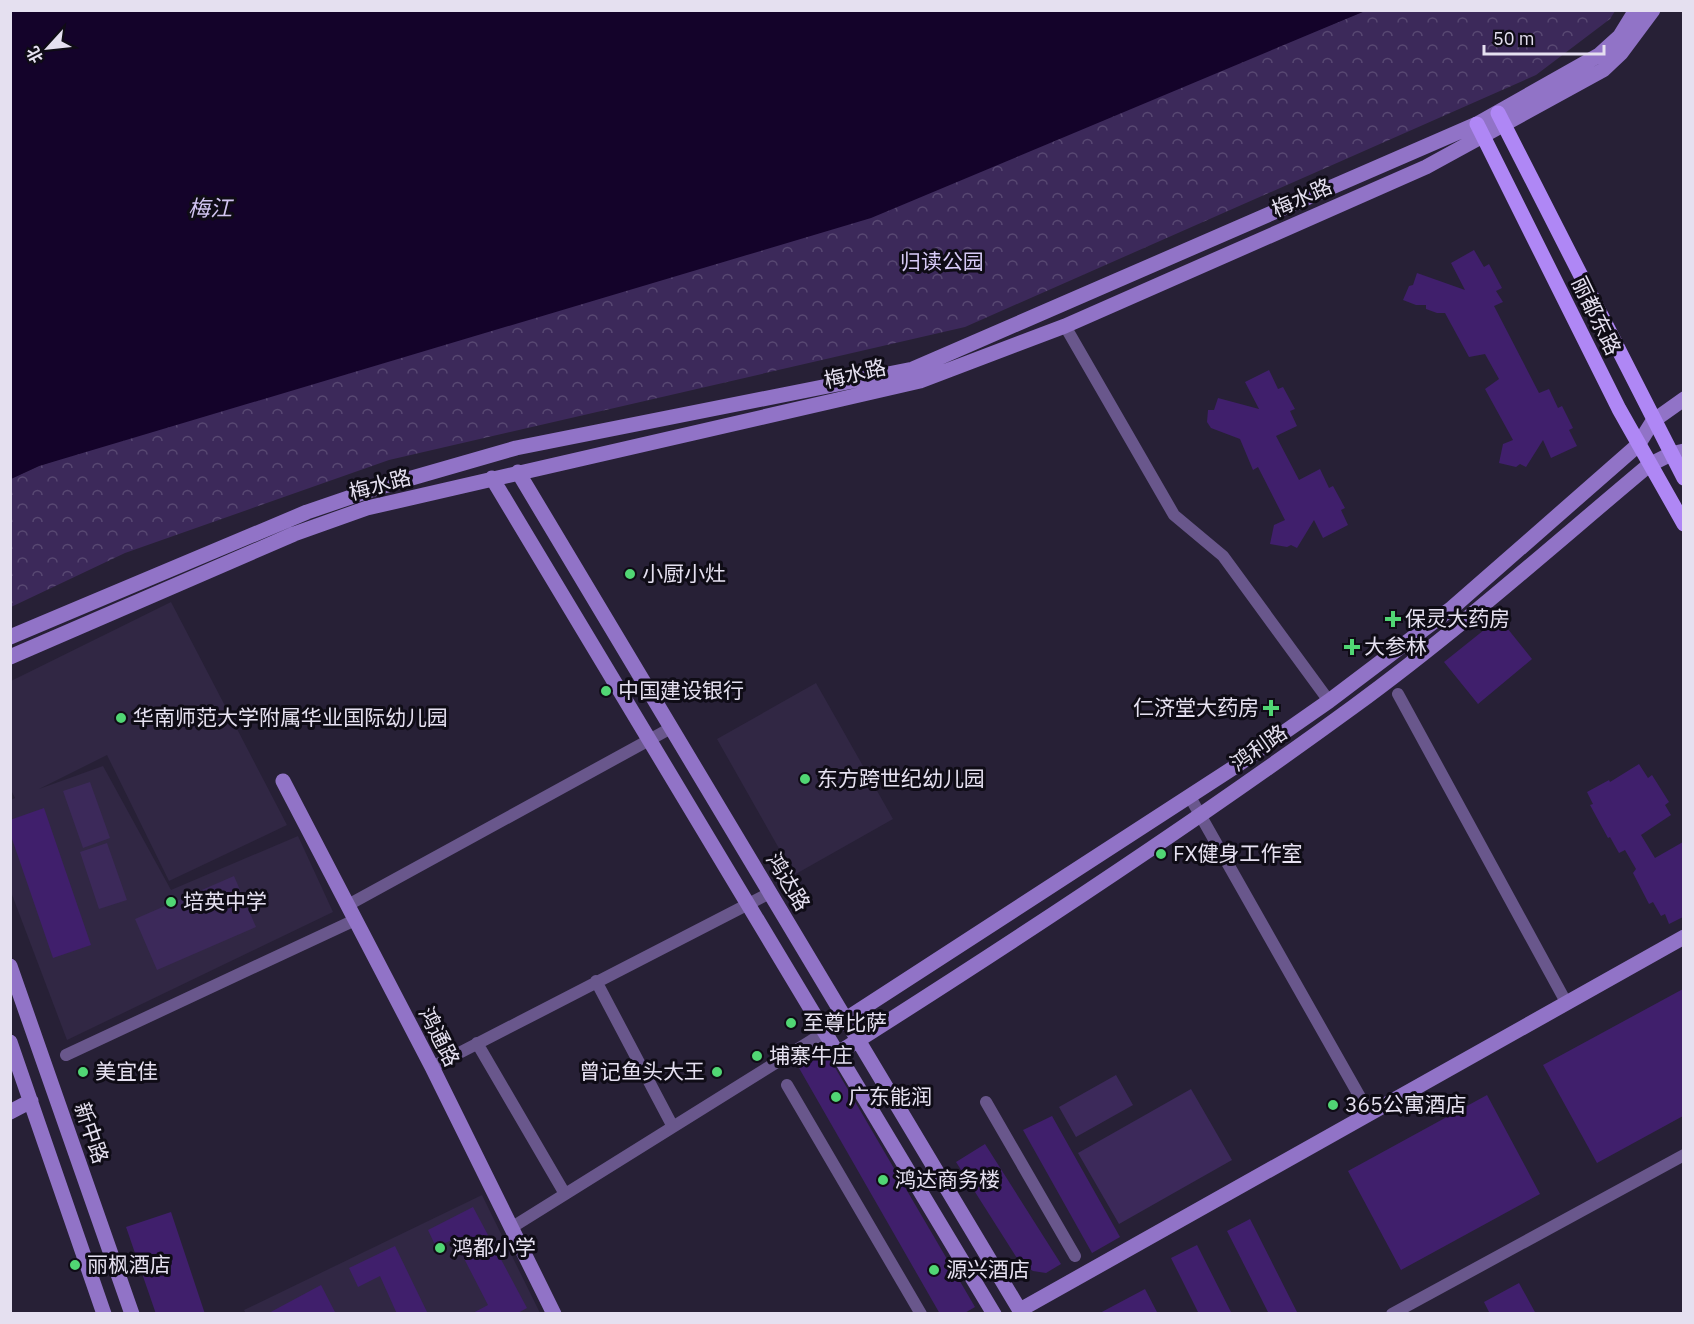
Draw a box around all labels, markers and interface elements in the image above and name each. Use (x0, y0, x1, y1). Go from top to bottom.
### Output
north arrow (18, 18, 78, 78)
scale bar (1484, 18, 1604, 56)
text: 50 m (1493, 27, 1535, 50)
text: 北 (22, 43, 47, 66)
street label: 梅水路 (1267, 171, 1336, 223)
water label: 梅江 (188, 193, 234, 222)
park label: 归读公园 (900, 247, 984, 275)
street label: 丽都东路 (1566, 272, 1628, 359)
street label: 梅水路 (821, 352, 889, 394)
street label: 梅水路 (346, 462, 414, 506)
place label: 小厨小灶 (642, 559, 726, 587)
marker: 小厨小灶 (623, 567, 637, 581)
place label: 保灵大药房 (1405, 604, 1510, 632)
marker: 保灵大药房 (1386, 612, 1400, 626)
place label: 大参林 (1364, 632, 1427, 660)
marker: 大参林 (1345, 640, 1359, 654)
place label: 中国建设银行 (618, 676, 744, 704)
marker: 中国建设银行 (599, 684, 613, 698)
place label: 仁济堂大药房 (1133, 693, 1259, 721)
marker: 仁济堂大药房 (1264, 701, 1278, 715)
place label: 华南师范大学附属华业国际幼儿园 (133, 703, 448, 731)
marker: 华南师范大学附属华业国际幼儿园 (114, 711, 128, 725)
street label: 鸿利路 (1225, 718, 1292, 777)
place label: 东方跨世纪幼儿园 (817, 764, 985, 792)
marker: 东方跨世纪幼儿园 (798, 772, 812, 786)
place label: FX健身工作室 (1173, 839, 1303, 867)
street label: 鸿达路 (761, 847, 817, 916)
marker: FX健身工作室 (1154, 847, 1168, 861)
place label: 培英中学 (183, 887, 267, 915)
marker: 培英中学 (164, 895, 178, 909)
street label: 鸿通路 (413, 1002, 467, 1071)
place label: 至尊比萨 (803, 1008, 887, 1036)
marker: 至尊比萨 (784, 1016, 798, 1030)
place label: 埔寨牛庄 (769, 1041, 853, 1069)
marker: 埔寨牛庄 (750, 1049, 764, 1063)
place label: 美宜佳 (95, 1057, 158, 1085)
place label: 曾记鱼头大王 (579, 1057, 705, 1085)
marker: 美宜佳 (76, 1065, 90, 1079)
marker: 曾记鱼头大王 (710, 1065, 724, 1079)
place label: 广东能润 (848, 1082, 932, 1110)
marker: 广东能润 (829, 1090, 843, 1104)
place label: 365公寓酒店 (1345, 1090, 1467, 1118)
street label: 新中路 (68, 1098, 115, 1167)
marker: 365公寓酒店 (1326, 1098, 1340, 1112)
place label: 鸿达商务楼 (895, 1165, 1000, 1193)
marker: 鸿达商务楼 (876, 1173, 890, 1187)
place label: 鸿都小学 (452, 1233, 536, 1261)
marker: 鸿都小学 (433, 1241, 447, 1255)
place label: 丽枫酒店 (87, 1250, 171, 1278)
place label: 源兴酒店 (946, 1255, 1030, 1283)
marker: 丽枫酒店 (68, 1258, 82, 1272)
marker: 源兴酒店 (927, 1263, 941, 1277)

